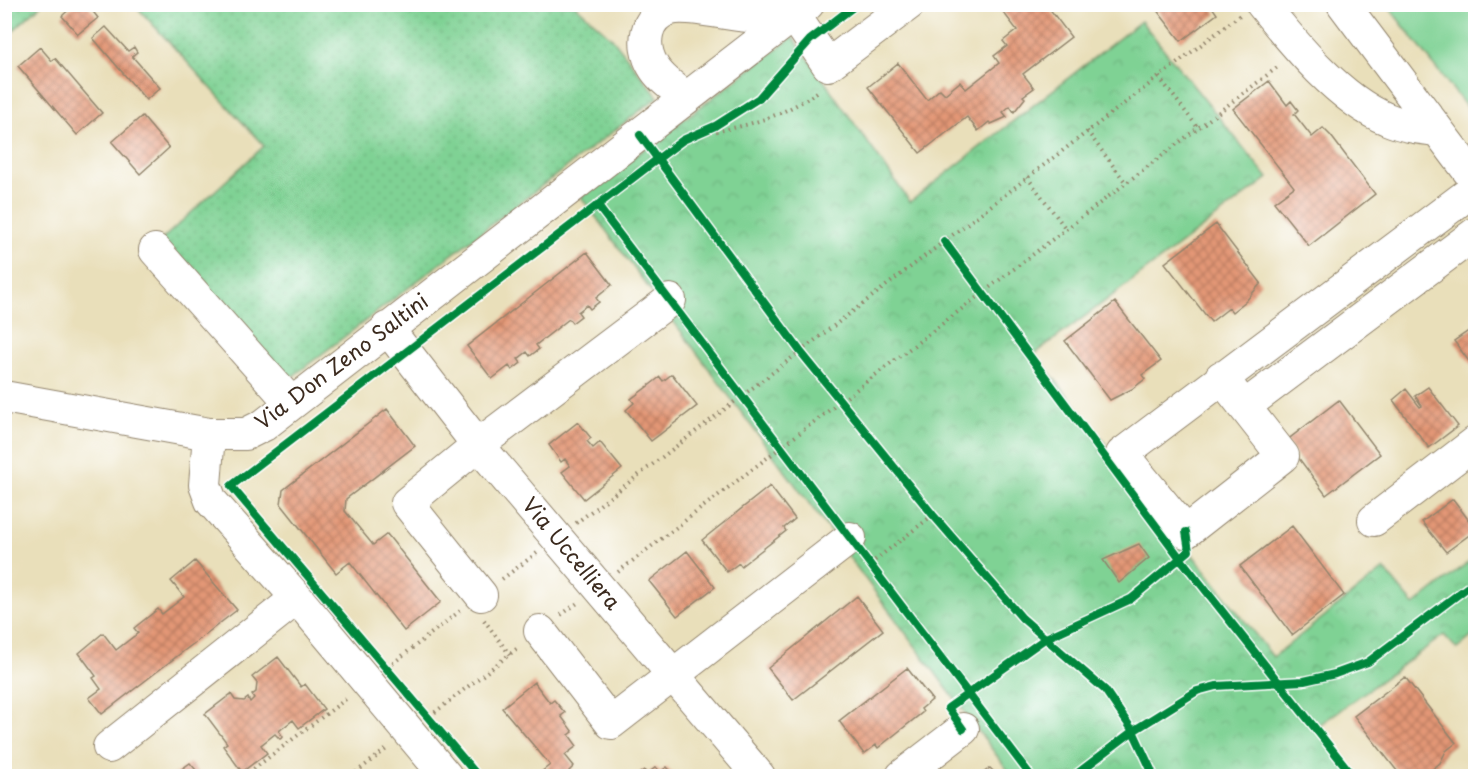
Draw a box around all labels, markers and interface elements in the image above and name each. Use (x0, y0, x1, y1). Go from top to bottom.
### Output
street label: Via Don Zeno Saltini (247, 284, 434, 436)
street label: Via Uccelliera (516, 489, 629, 616)

